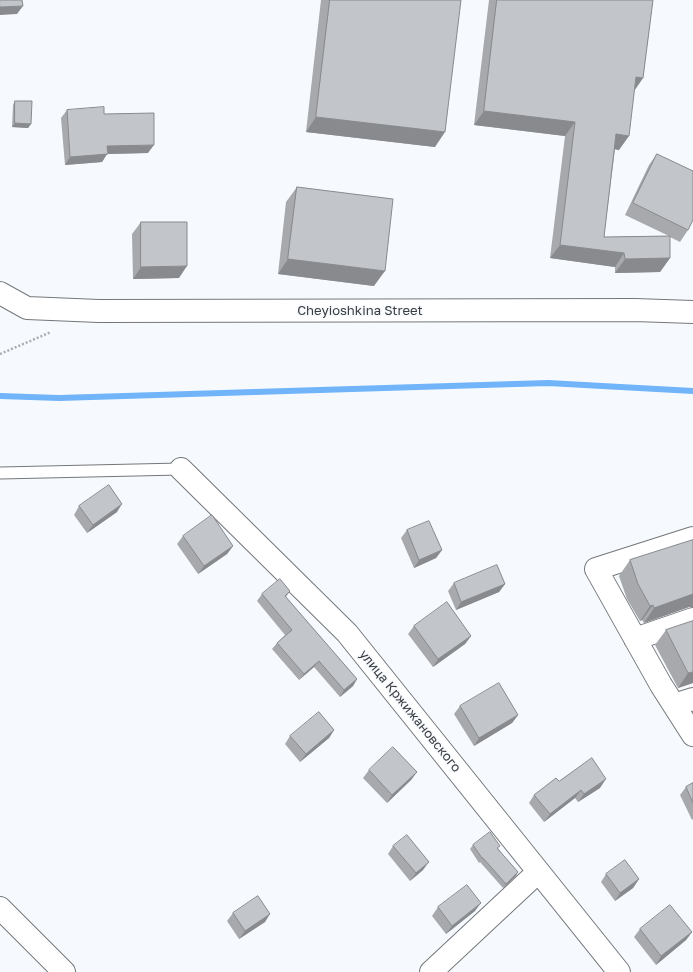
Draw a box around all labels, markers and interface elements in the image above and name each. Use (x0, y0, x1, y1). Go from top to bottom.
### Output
street label: Cheyioshkina Street (297, 303, 423, 319)
street label: улица Кржижановского (356, 647, 464, 775)

